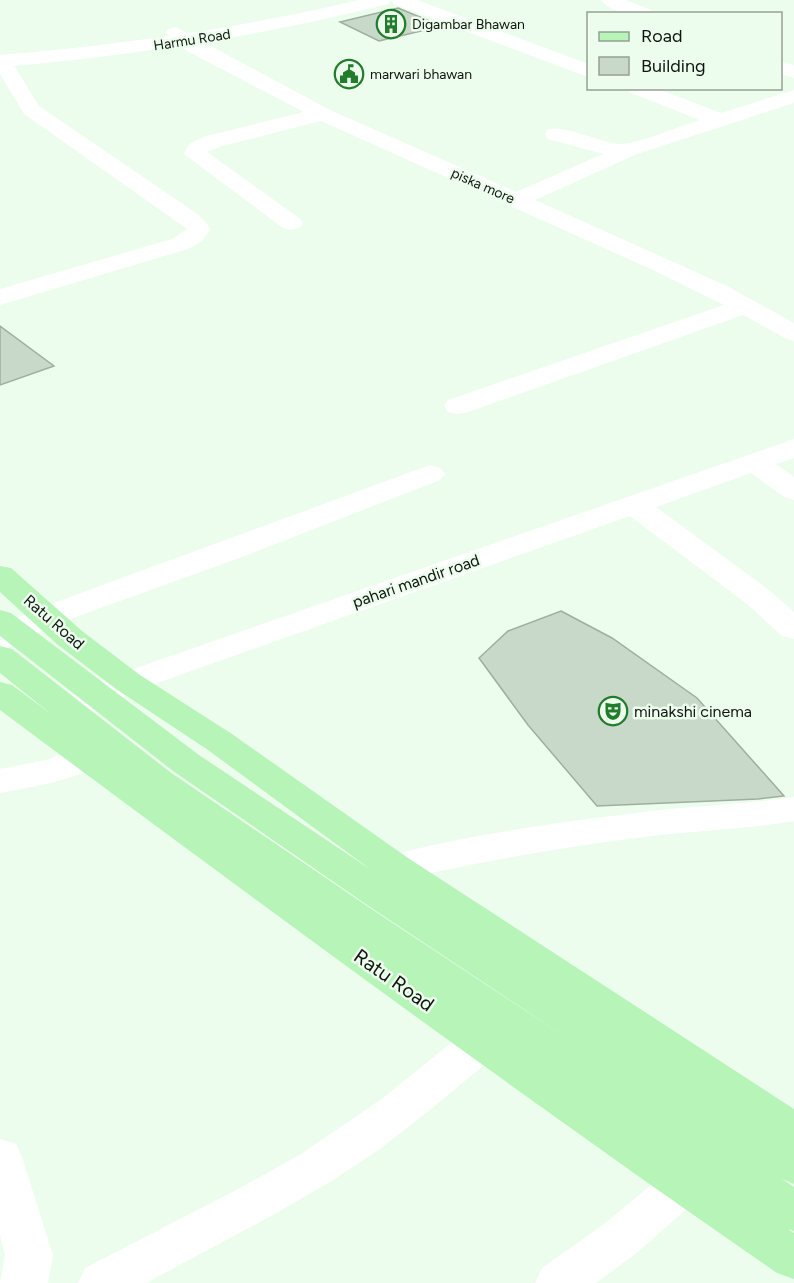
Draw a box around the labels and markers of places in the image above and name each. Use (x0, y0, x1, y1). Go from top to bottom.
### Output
building icon: Digambar Bhawan (375, 8, 407, 40)
place label: Digambar Bhawan (412, 16, 525, 33)
public building icon: marwari bhawan (333, 58, 365, 90)
place label: marwari bhawan (370, 66, 472, 83)
theatre icon: minakshi cinema (597, 695, 629, 727)
place label: minakshi cinema (634, 702, 752, 721)

